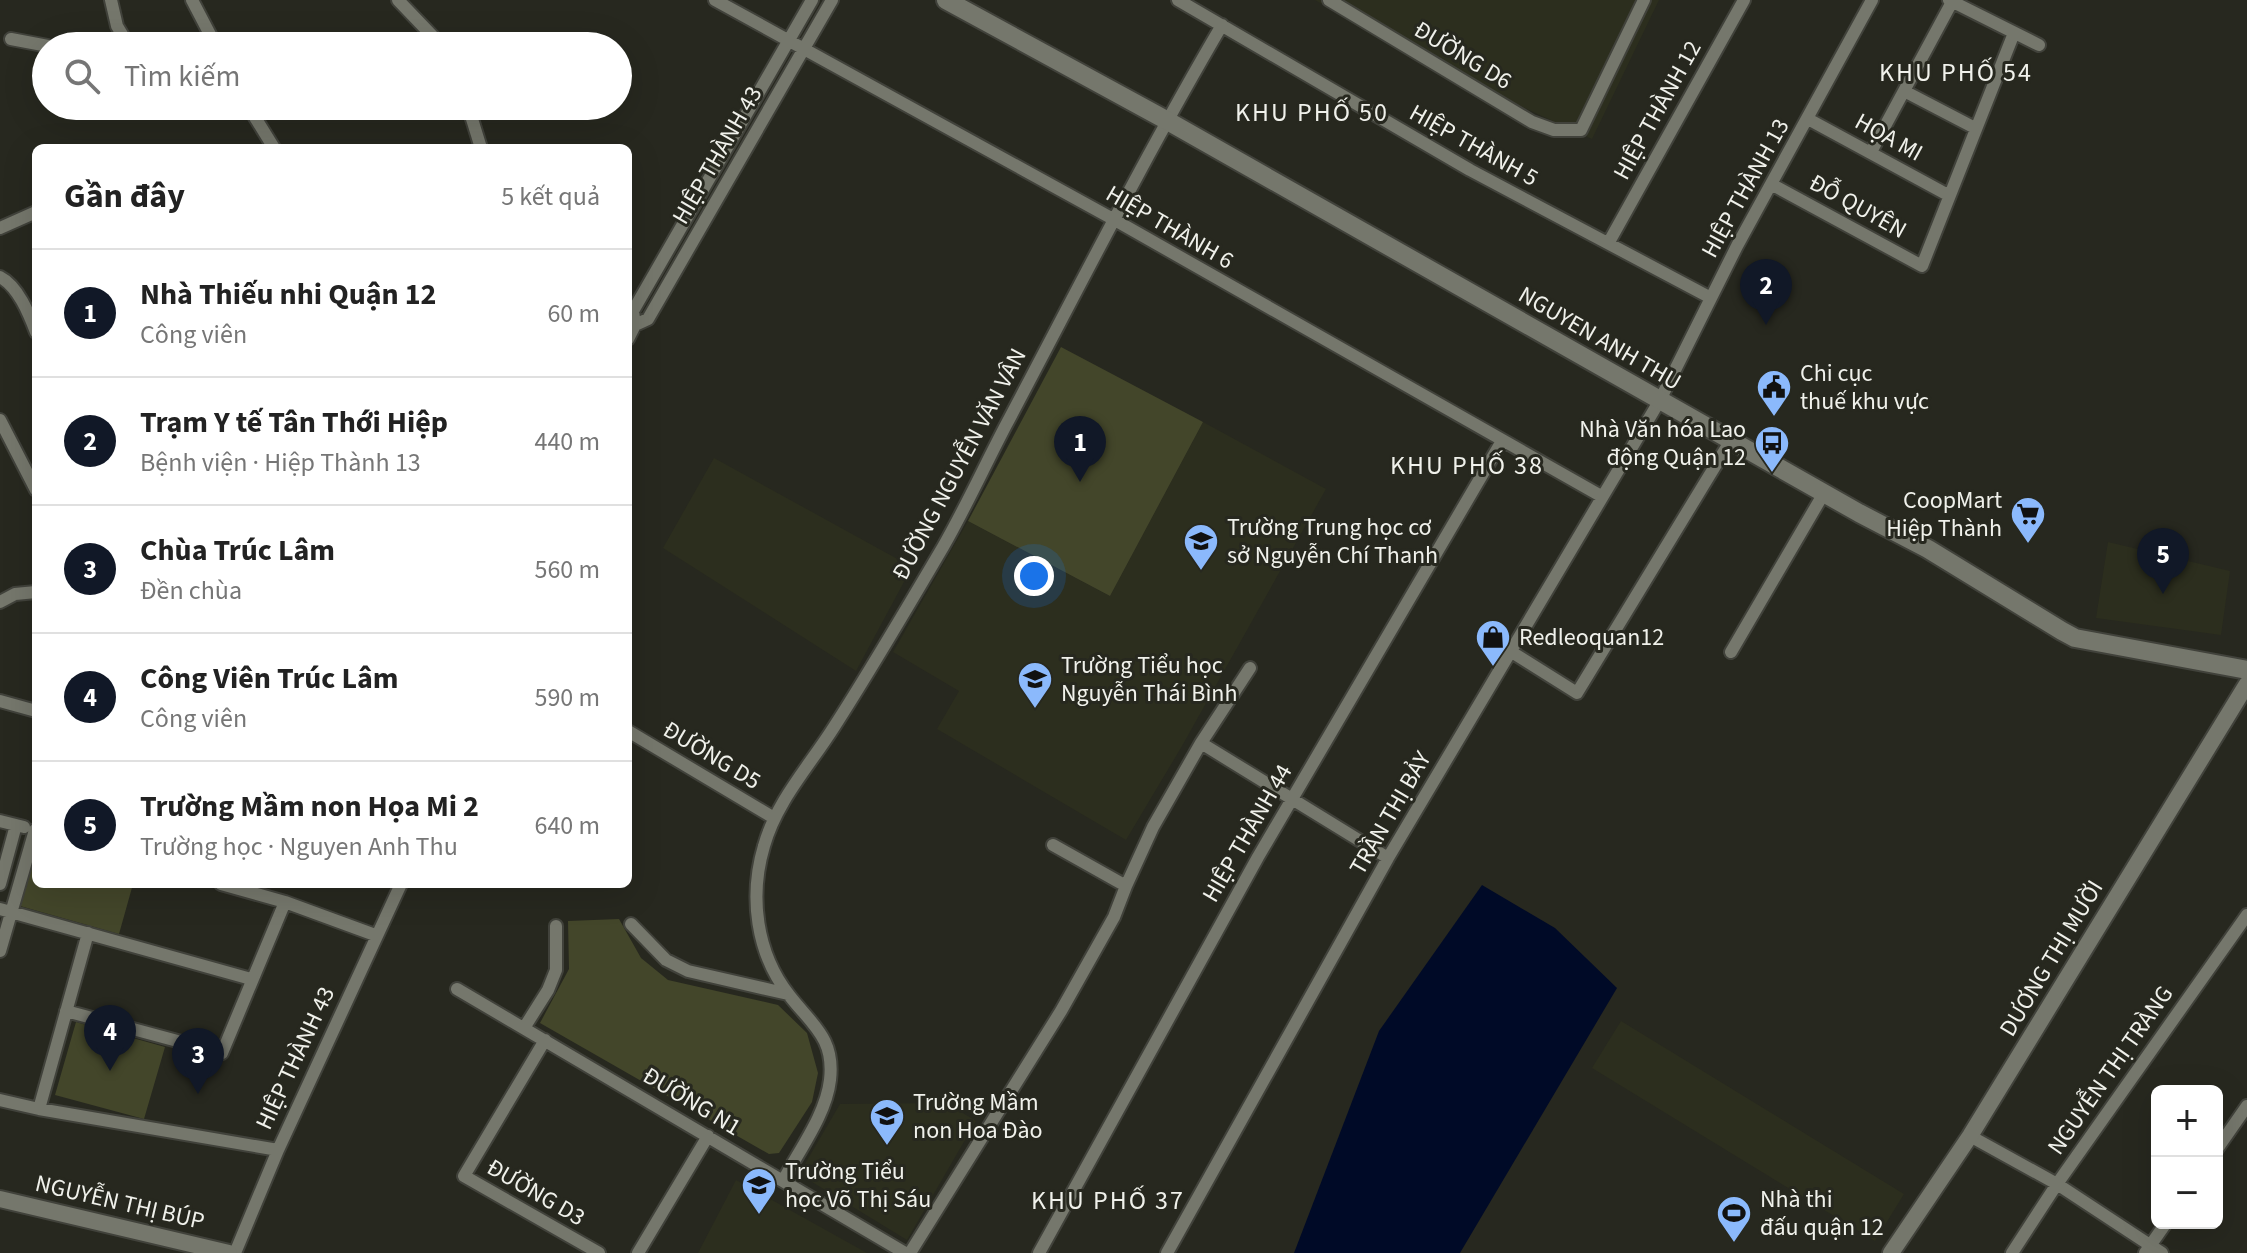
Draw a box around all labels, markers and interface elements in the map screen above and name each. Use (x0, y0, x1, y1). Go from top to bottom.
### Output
street label: ĐƯỜNG D6 (1407, 12, 1518, 98)
search box (32, 32, 632, 120)
street label: HIỆP THÀNH 12 (1605, 34, 1710, 186)
icon: search (60, 54, 104, 98)
district label: KHU PHỐ 54 (1879, 54, 2033, 91)
text: Tìm kiếm (124, 55, 240, 98)
street label: HIỆP THÀNH 43 (664, 80, 771, 231)
district label: KHU PHỐ 50 (1235, 94, 1389, 131)
street label: HIỆP THÀNH 5 (1403, 96, 1545, 195)
street label: HỌA MI (1848, 104, 1929, 170)
street label: HIỆP THÀNH 13 (1693, 112, 1798, 264)
street label: ĐỖ QUYÊN (1803, 165, 1913, 248)
text: Gần đây (64, 172, 185, 221)
street label: HIỆP THÀNH 6 (1099, 177, 1240, 278)
text: 5 kết quả (501, 178, 600, 215)
pin: 2 (1740, 259, 1792, 325)
text: Nhà Thiếu nhi Quận 12 (140, 273, 436, 316)
street label: NGUYEN ANH THU (1512, 278, 1688, 399)
text: 1 (83, 295, 97, 332)
text: 60 m (547, 295, 600, 332)
text: Công viên (140, 316, 247, 353)
street label: ĐƯỜNG NGUYỄN VĂN VÂN (883, 342, 1035, 586)
place label: Chi cục thuế khu vực (1800, 356, 1929, 419)
public building icon: Chi cục thuế khu vực (1755, 368, 1793, 418)
text: Trạm Y tế Tân Thới Hiệp (140, 401, 448, 444)
place label: Nhà Văn hóa Lao động Quận 12 (1579, 412, 1746, 475)
pin: 1 (1054, 416, 1106, 482)
text: 2 (83, 423, 97, 460)
text: 440 m (534, 423, 600, 460)
bus stop icon: Nhà Văn hóa Lao động Quận 12 (1753, 424, 1791, 474)
text: Bệnh viện · Hiệp Thành 13 (140, 444, 421, 481)
district label: KHU PHỐ 38 (1390, 447, 1544, 484)
place label: CoopMart Hiệp Thành (1886, 483, 2002, 546)
supermarket icon: CoopMart Hiệp Thành (2009, 495, 2047, 545)
place label: Trường Trung học cơ sở Nguyễn Chí Thanh (1227, 510, 1438, 573)
school or university icon: Trường Trung học cơ sở Nguyễn Chí Thanh (1182, 522, 1220, 572)
pin: 5 (2137, 528, 2189, 594)
text: Chùa Trúc Lâm (140, 529, 335, 572)
text: 3 (83, 551, 97, 588)
text: 560 m (534, 551, 600, 588)
your location (1014, 556, 1054, 596)
text: Đền chùa (140, 572, 242, 609)
shop icon: Redleoquan12 (1474, 618, 1512, 668)
place label: Redleoquan12 (1519, 620, 1664, 655)
place label: Trường Tiểu học Nguyễn Thái Bình (1061, 648, 1238, 711)
text: Công Viên Trúc Lâm (140, 657, 398, 700)
school or university icon: Trường Tiểu học Nguyễn Thái Bình (1016, 660, 1054, 710)
text: 4 (83, 679, 97, 716)
text: 590 m (534, 679, 600, 716)
text: Công viên (140, 700, 247, 737)
street label: ĐƯỜNG D5 (656, 712, 767, 798)
street label: TRẦN THỊ BẢY (1341, 744, 1440, 882)
street label: HIỆP THÀNH 44 (1194, 758, 1301, 909)
text: Trường Mầm non Họa Mi 2 (140, 785, 479, 828)
text: 5 (83, 807, 97, 844)
text: 640 m (534, 807, 600, 844)
text: Trường học · Nguyen Anh Thu (140, 828, 458, 865)
street label: DƯƠNG THỊ MƯỜI (1991, 873, 2112, 1043)
street label: NGUYỄN THỊ TRÀNG (2039, 979, 2182, 1162)
street label: HIỆP THÀNH 43 (247, 981, 344, 1136)
pin: 4 (84, 1005, 136, 1071)
pin: 3 (172, 1028, 224, 1094)
street label: ĐƯỜNG N1 (636, 1058, 748, 1145)
place label: Trường Mầm non Hoa Đào (913, 1085, 1043, 1148)
map controls (2151, 1085, 2223, 1229)
button: + (2151, 1085, 2223, 1157)
school or university icon: Trường Mầm non Hoa Đào (868, 1097, 906, 1147)
street label: ĐƯỜNG D3 (480, 1150, 592, 1235)
place label: Trường Tiểu học Võ Thị Sáu (785, 1154, 931, 1217)
button: − (2151, 1157, 2223, 1229)
street label: NGUYỄN THỊ BÚP (32, 1166, 208, 1239)
school or university icon: Trường Tiểu học Võ Thị Sáu (740, 1166, 778, 1216)
district label: KHU PHỐ 37 (1031, 1182, 1185, 1219)
place label: Nhà thi đấu quận 12 (1760, 1182, 1884, 1245)
sports icon: Nhà thi đấu quận 12 (1715, 1194, 1753, 1244)

